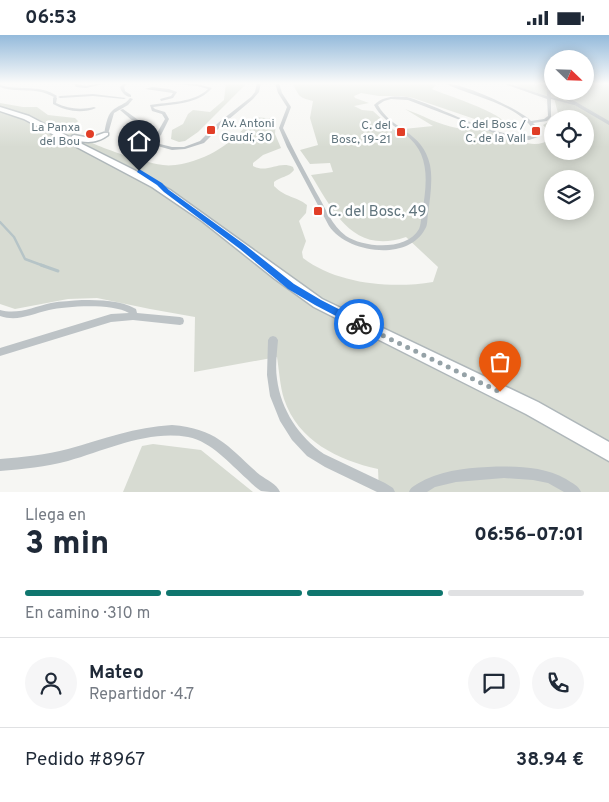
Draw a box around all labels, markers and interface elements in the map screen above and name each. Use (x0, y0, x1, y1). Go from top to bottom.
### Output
text: 06:53 (25, 6, 77, 30)
north arrow (544, 50, 594, 100)
map controls (544, 50, 594, 220)
button: locate (544, 110, 594, 160)
place label: Av. Antoni Gaudí, 30 (221, 116, 275, 146)
place label: C. del Bosc / C. de la Vall (459, 117, 526, 147)
place label: C. del Bosc, 19-21 (331, 118, 391, 148)
place label: La Panxa del Bou (31, 120, 80, 150)
pin (118, 120, 160, 171)
marker: Av. Antoni Gaudí, 30 (205, 124, 217, 136)
marker: C. del Bosc / C. de la Vall (530, 125, 542, 137)
marker: C. del Bosc, 19-21 (395, 126, 407, 138)
icon: home (125, 127, 153, 155)
marker: La Panxa del Bou (84, 128, 96, 140)
button: layers (544, 170, 594, 220)
place label: C. del Bosc, 49 (328, 203, 426, 222)
marker: C. del Bosc, 49 (312, 205, 324, 217)
courier (334, 299, 384, 349)
icon: bike (345, 310, 373, 338)
pin (479, 341, 521, 392)
icon: bag (486, 348, 514, 376)
text: Llega en (25, 506, 86, 526)
text: 06:56–07:01 (474, 523, 584, 547)
text: 3 min (25, 525, 109, 565)
text: En camino · 310 m (25, 604, 150, 624)
button: person (25, 657, 77, 709)
button: chat (468, 657, 520, 709)
button: phone (532, 657, 584, 709)
text: Mateo (89, 661, 144, 685)
text: Repartidor · 4.7 (89, 685, 194, 705)
text: Pedido #8967 (25, 748, 145, 772)
text: 38.94 € (516, 748, 584, 772)

